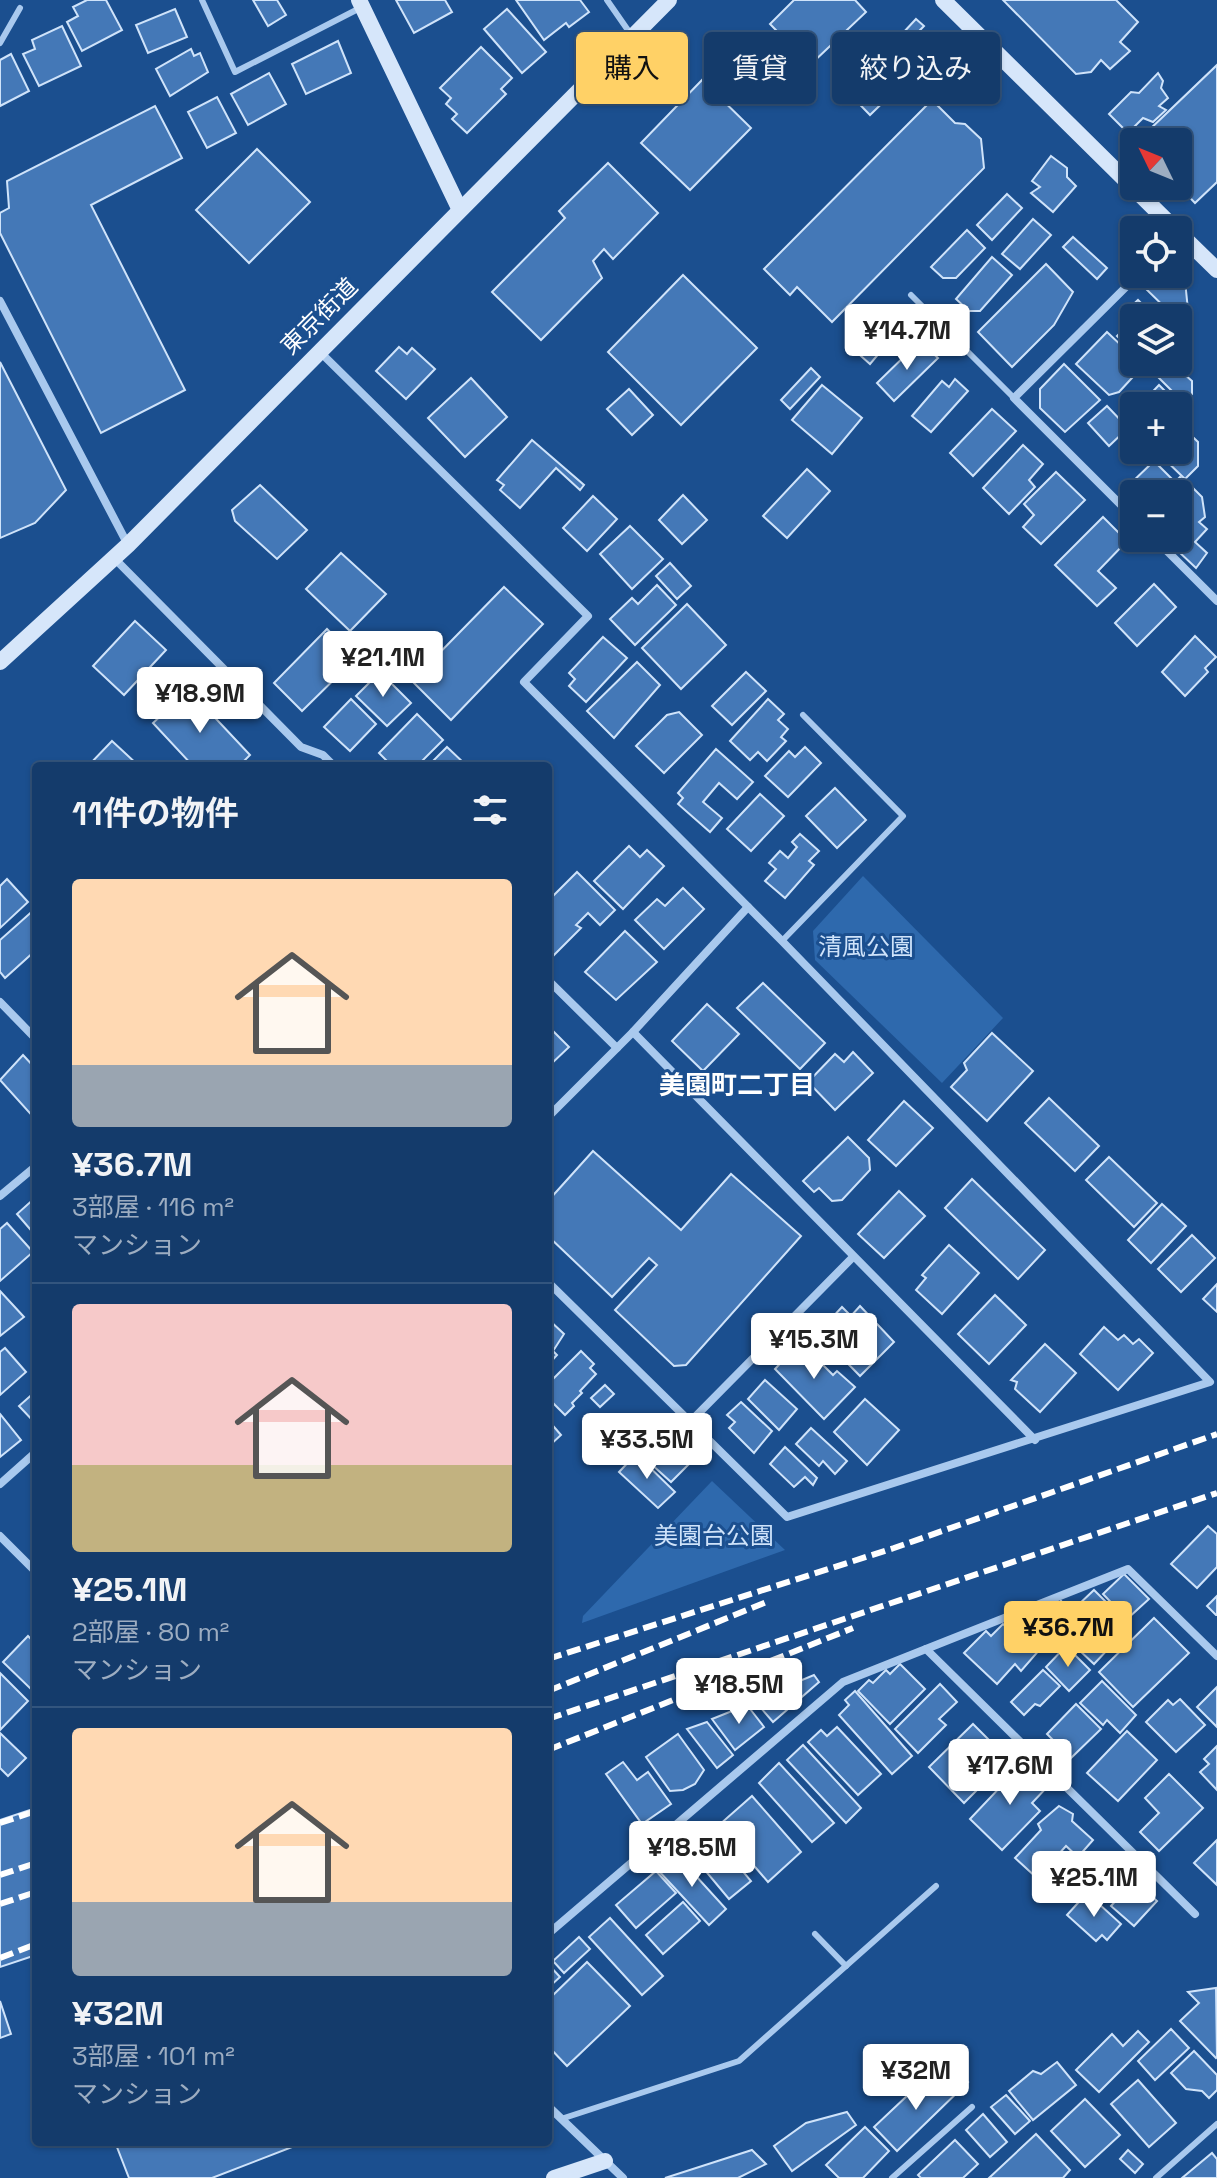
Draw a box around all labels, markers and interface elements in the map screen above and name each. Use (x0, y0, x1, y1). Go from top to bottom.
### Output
chip: 購入 (576, 32, 688, 104)
chip: 賃貸 (704, 32, 816, 104)
chip: 絞り込み (832, 32, 1000, 104)
north arrow (1120, 128, 1192, 200)
map controls (1120, 128, 1192, 552)
button: locate (1120, 216, 1192, 288)
street label: 東京街道 (274, 271, 364, 361)
pin: ¥14.7M (842, 304, 972, 372)
button: layers (1120, 304, 1192, 376)
text: ¥14.7M (863, 313, 951, 347)
button: + (1120, 392, 1192, 464)
button: − (1120, 480, 1192, 552)
pin: ¥21.1M (318, 631, 448, 699)
text: ¥21.1M (341, 640, 425, 674)
pin: ¥18.9M (135, 667, 265, 735)
text: ¥18.9M (155, 676, 245, 710)
icon: filters (468, 788, 512, 832)
text: 11件の物件 (72, 792, 239, 835)
icon: home (220, 931, 364, 1075)
park label: 清風公園 (818, 931, 914, 962)
district label: 美園町二丁目 (659, 1068, 815, 1102)
text: ¥36.7M (72, 1143, 193, 1186)
text: 3部屋 · 116 m² (72, 1190, 234, 1224)
text: マンション (72, 1228, 202, 1262)
pin: ¥15.3M (749, 1313, 879, 1381)
text: ¥15.3M (769, 1322, 859, 1356)
icon: home (220, 1356, 364, 1500)
pin: ¥33.5M (582, 1413, 712, 1481)
text: ¥33.5M (600, 1422, 694, 1456)
park label: 美園台公園 (654, 1520, 774, 1551)
text: ¥25.1M (72, 1568, 187, 1611)
pin: ¥36.7M (1003, 1601, 1133, 1669)
text: ¥36.7M (1022, 1610, 1114, 1644)
text: 2部屋 · 80 m² (72, 1615, 229, 1649)
text: マンション (72, 1653, 202, 1687)
pin: ¥18.5M (674, 1658, 804, 1726)
text: ¥18.5M (694, 1667, 784, 1701)
pin: ¥17.6M (945, 1739, 1075, 1807)
text: ¥17.6M (967, 1748, 1054, 1782)
icon: home (220, 1780, 364, 1924)
pin: ¥18.5M (627, 1821, 757, 1889)
text: ¥18.5M (647, 1830, 737, 1864)
pin: ¥25.1M (1029, 1851, 1159, 1919)
text: ¥25.1M (1050, 1860, 1138, 1894)
text: ¥32M (72, 1992, 164, 2035)
text: 3部屋 · 101 m² (72, 2039, 235, 2073)
pin: ¥32M (869, 2044, 963, 2112)
text: ¥32M (881, 2053, 951, 2087)
text: マンション (72, 2077, 202, 2111)

